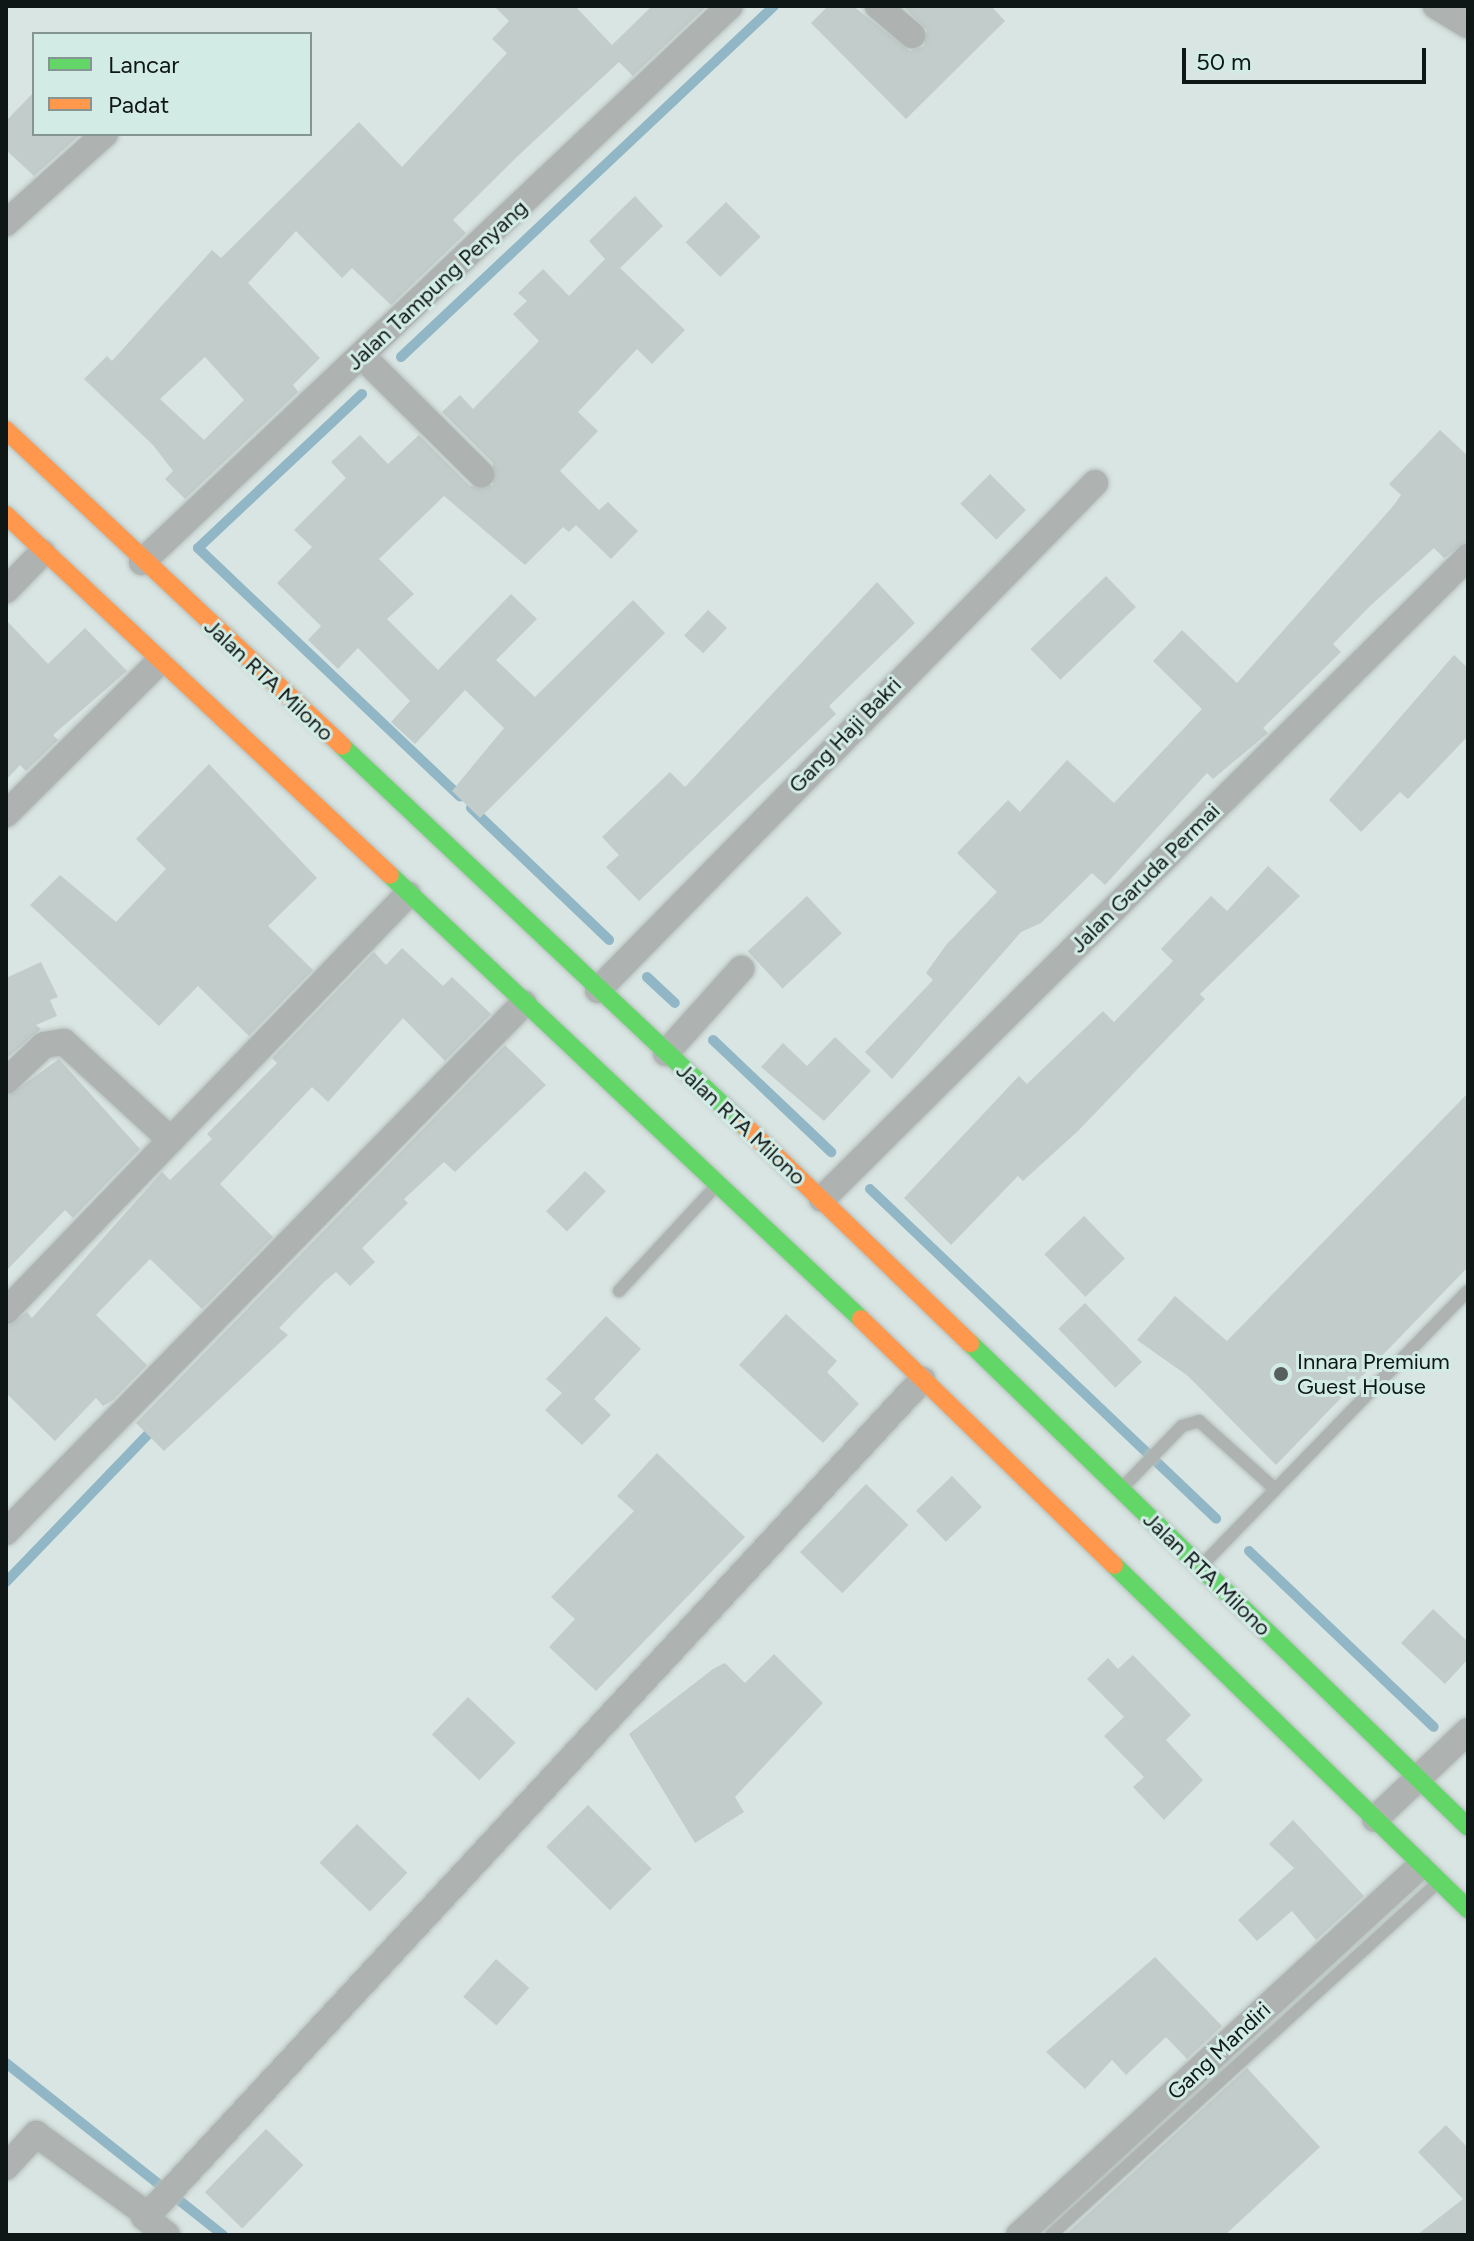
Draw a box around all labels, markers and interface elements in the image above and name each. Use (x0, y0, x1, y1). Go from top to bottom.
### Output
legend (32, 32, 312, 136)
scale bar (1186, 32, 1430, 82)
text: 50 m (1196, 47, 1252, 76)
text: Lancar (108, 50, 179, 79)
text: Padat (108, 90, 169, 119)
street label: Jalan Tampung Penyang (341, 194, 533, 376)
street label: Jalan RTA Milono (199, 613, 339, 747)
street label: Gang Haji Bakri (783, 672, 907, 798)
street label: Jalan Garuda Permai (1065, 798, 1225, 958)
street label: Jalan RTA Milono (671, 1057, 811, 1191)
place label: Innara Premium Guest House (1297, 1348, 1450, 1400)
marker: Innara Premium Guest House (1272, 1365, 1290, 1383)
street label: Jalan RTA Milono (1138, 1506, 1276, 1642)
street label: Gang Mandiri (1162, 1997, 1276, 2105)

